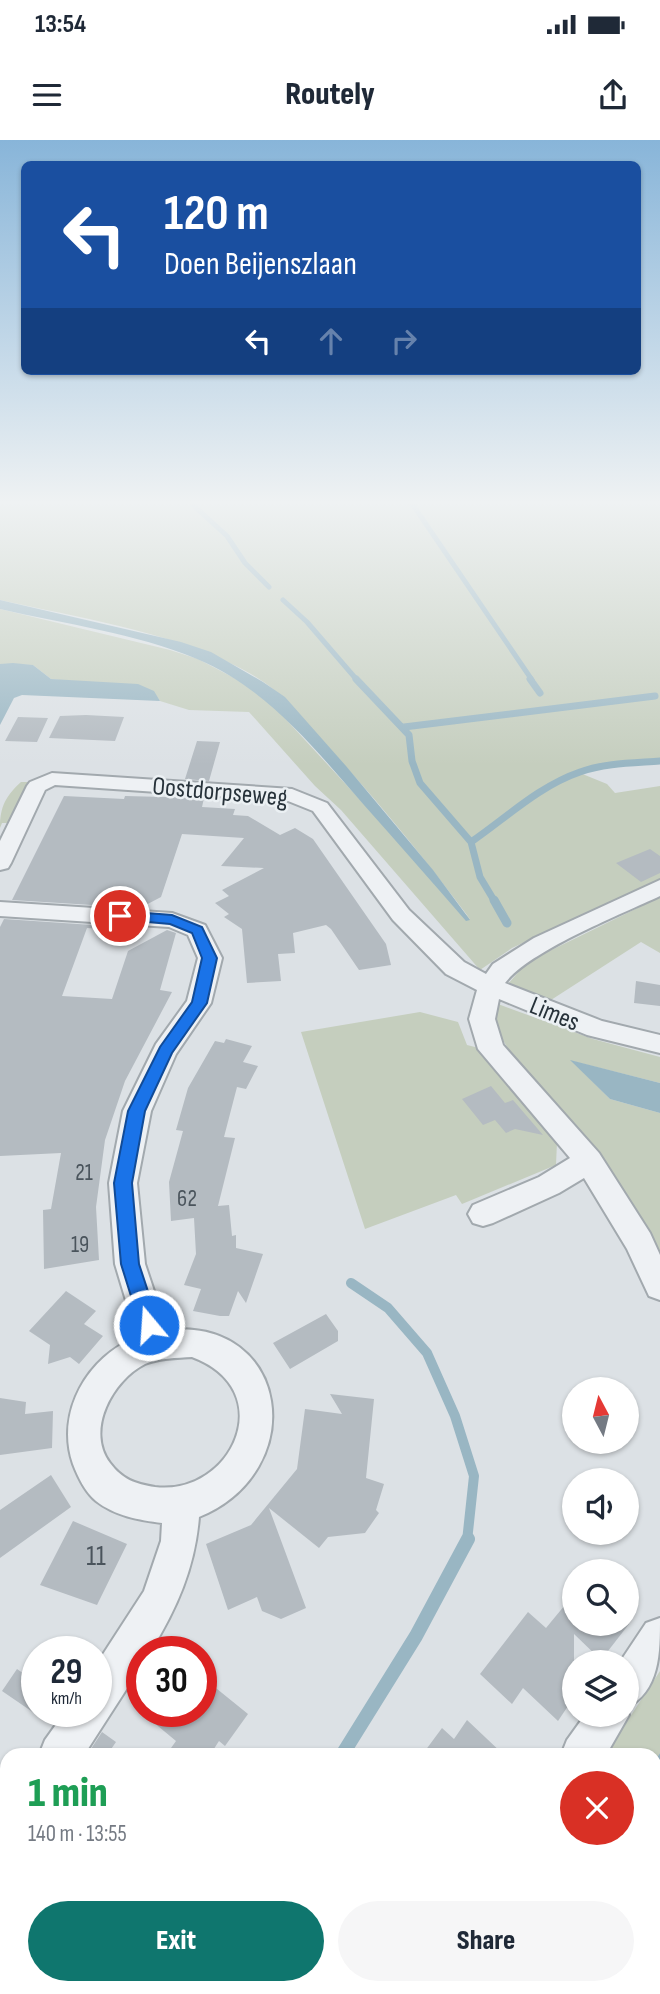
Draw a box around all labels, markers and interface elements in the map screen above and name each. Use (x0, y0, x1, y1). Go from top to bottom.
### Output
text: 13:54 (35, 9, 86, 40)
text: Routely (285, 75, 375, 114)
icon: menu (28, 76, 66, 114)
icon: share (594, 76, 632, 114)
text: 120 m (164, 185, 269, 244)
icon: left (49, 189, 140, 280)
text: Doen Beijenszlaan (164, 245, 357, 284)
icon: left (239, 322, 277, 360)
icon: ahead (312, 322, 350, 360)
icon: right (385, 322, 423, 360)
street label: Oostdorpseweg (151, 771, 289, 814)
pin (90, 886, 150, 946)
icon: arrive (101, 897, 139, 935)
street label: Limes (525, 990, 584, 1038)
house number: 21 (75, 1159, 93, 1187)
house number: 62 (177, 1185, 197, 1213)
house number: 19 (71, 1231, 89, 1259)
position arrow (112, 1288, 186, 1362)
north arrow (562, 1377, 639, 1454)
map controls (562, 1377, 639, 1727)
button: sound (562, 1468, 639, 1545)
house number: 11 (86, 1540, 106, 1573)
button: search (562, 1559, 639, 1636)
speed limit sign: 30 (126, 1636, 217, 1727)
button: layers (562, 1650, 639, 1727)
text: 29 (51, 1651, 82, 1694)
text: km/h (51, 1688, 82, 1709)
text: 1 min (28, 1768, 108, 1819)
button: close (560, 1771, 634, 1845)
text: 140 m · 13:55 (28, 1820, 127, 1848)
button: Exit (28, 1901, 324, 1981)
button: Share (338, 1901, 634, 1981)

